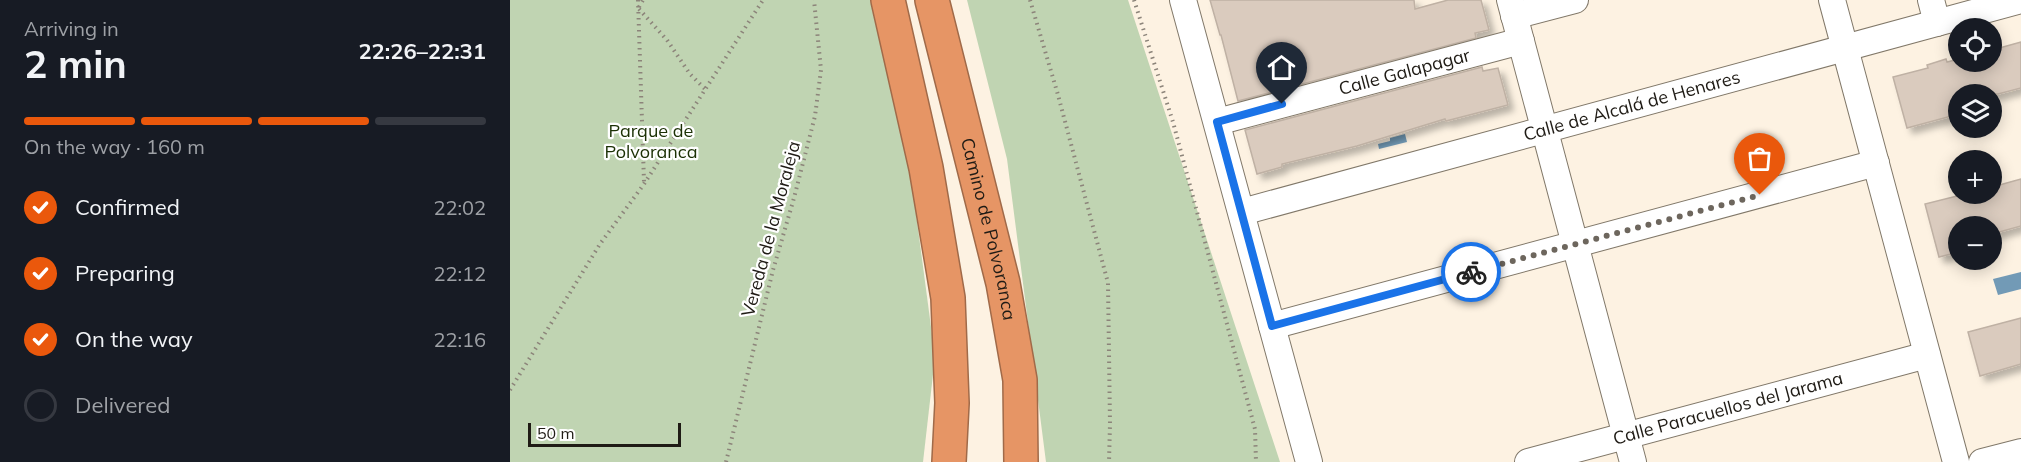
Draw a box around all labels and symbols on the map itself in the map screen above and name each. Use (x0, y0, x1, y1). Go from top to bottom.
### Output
pin (1256, 42, 1307, 104)
street label: Calle Galapagar (1336, 43, 1473, 100)
street label: Calle de Alcalá de Henares (1521, 65, 1743, 146)
park label: Parque de Polvoranca (604, 119, 698, 163)
pin (1734, 133, 1785, 195)
street label: Camino de Polvoranca (956, 135, 1021, 322)
street label: Vereda de la Moraleja (736, 138, 805, 319)
courier (1441, 242, 1501, 302)
street label: Calle Paracuellos del Jarama (1610, 366, 1845, 450)
scale bar (528, 420, 681, 448)

